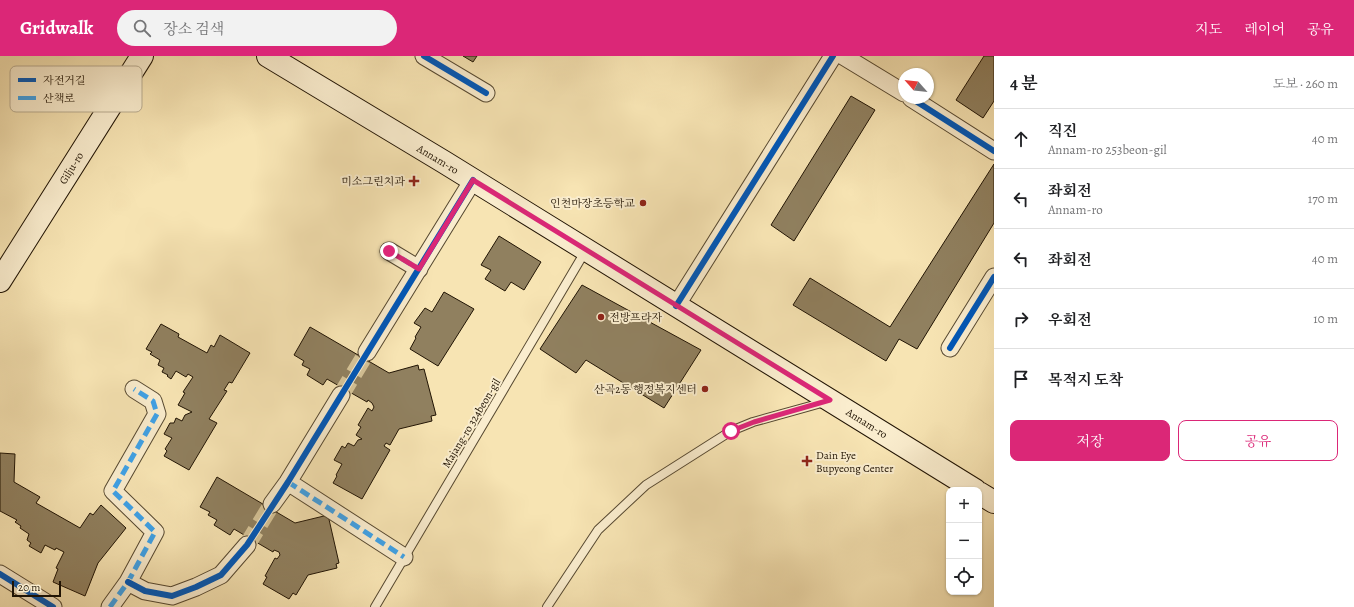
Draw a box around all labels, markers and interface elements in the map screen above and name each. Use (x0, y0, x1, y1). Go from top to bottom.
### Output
search box (117, 10, 397, 46)
text: Gridwalk (20, 15, 93, 41)
icon: search (131, 17, 153, 39)
text: 장소 검색 (163, 19, 224, 39)
text: 지도 (1195, 20, 1222, 39)
text: 레이어 (1244, 20, 1285, 39)
text: 공유 (1307, 20, 1334, 39)
legend (10, 66, 142, 112)
north arrow (898, 68, 934, 104)
text: 4 분 (1010, 72, 1037, 95)
text: 자전거길 (43, 73, 86, 88)
text: 도보 · 260 m (1273, 75, 1338, 92)
text: 산책로 (43, 91, 75, 106)
text: 직진 (1048, 121, 1077, 141)
icon: ahead (1010, 128, 1032, 150)
text: 40 m (1312, 130, 1338, 147)
street label: Annam-ro (413, 141, 462, 178)
text: Annam-ro 253beon-gil (1048, 141, 1167, 158)
street label: Gilju-ro (56, 149, 87, 187)
place label: 미소그린치과 (341, 174, 405, 189)
marker: 미소그린치과 (408, 175, 420, 187)
text: 좌회전 (1048, 181, 1091, 201)
icon: left (1010, 188, 1032, 210)
text: 170 m (1308, 190, 1338, 207)
place label: 인천마장초등학교 (550, 196, 635, 211)
marker: 인천마장초등학교 (638, 198, 648, 208)
text: Annam-ro (1048, 201, 1103, 218)
route end (380, 242, 398, 260)
icon: left (1010, 248, 1032, 270)
text: 좌회전 (1048, 250, 1091, 270)
text: 40 m (1312, 250, 1338, 267)
icon: right (1010, 308, 1032, 330)
place label: 전방프라자 (609, 310, 663, 325)
text: 우회전 (1048, 310, 1091, 330)
text: 10 m (1313, 310, 1338, 327)
marker: 전방프라자 (596, 312, 606, 322)
icon: arrive (1010, 368, 1032, 390)
text: 목적지 도착 (1048, 370, 1123, 390)
street label: Majang-ro 324beon-gil (439, 375, 504, 471)
place label: 산곡2동 행정복지센터 (594, 382, 697, 397)
marker: 산곡2동 행정복지센터 (700, 384, 710, 394)
street label: Annam-ro (842, 404, 891, 442)
button: 저장 (1010, 420, 1170, 461)
button: 공유 (1178, 420, 1338, 461)
route start (722, 422, 740, 440)
place label: Dain Eye Bupyeong Center (816, 448, 893, 476)
marker: Dain Eye Bupyeong Center (801, 455, 813, 467)
map controls (946, 487, 982, 595)
button: + (946, 487, 982, 523)
button: − (946, 523, 982, 559)
button: locate (946, 559, 982, 595)
scale bar (12, 579, 61, 598)
text: 20 m (18, 580, 40, 595)

